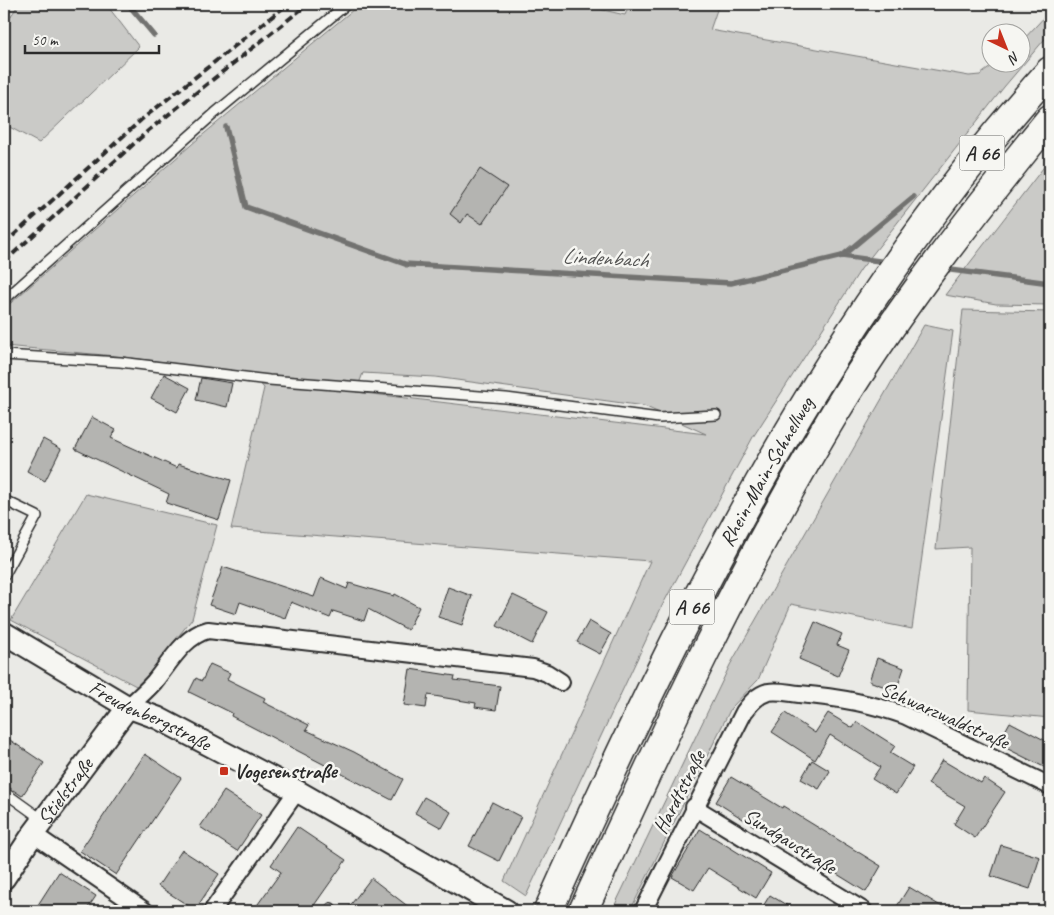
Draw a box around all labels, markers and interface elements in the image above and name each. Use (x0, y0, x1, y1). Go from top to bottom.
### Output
scale bar (25, 22, 159, 54)
north arrow (982, 22, 1032, 72)
text: 50 m (32, 31, 59, 50)
text: N (1004, 48, 1023, 68)
road number: A 66 (960, 136, 1004, 170)
water label: Lindenbach (562, 242, 650, 274)
street label: Rhein-Main-Schnellweg (714, 391, 820, 551)
road number: A 66 (670, 590, 714, 624)
street label: Freudenbergstraße (85, 674, 217, 757)
street label: Schwarzwaldstraße (877, 675, 1015, 756)
street label: Hardtstraße (647, 744, 712, 838)
street label: Stielstraße (31, 751, 100, 830)
place label: Vogesenstraße (234, 758, 339, 784)
marker: Vogesenstraße (218, 765, 230, 777)
street label: Sundgaustraße (739, 802, 843, 881)

